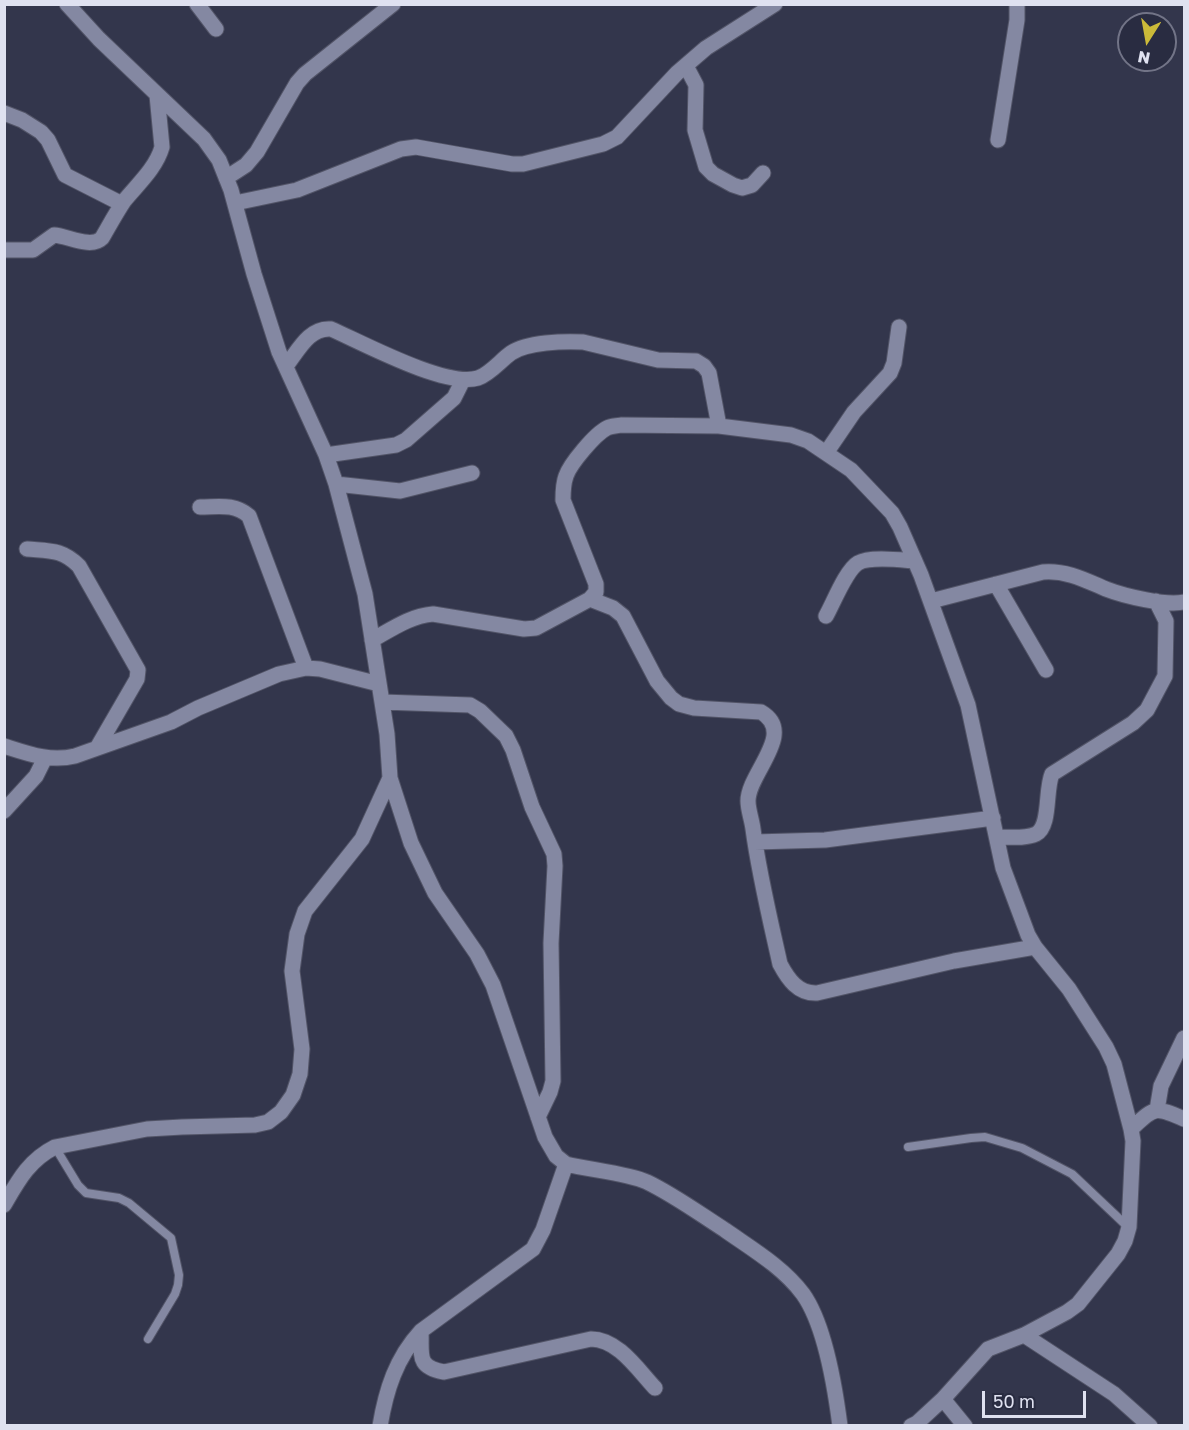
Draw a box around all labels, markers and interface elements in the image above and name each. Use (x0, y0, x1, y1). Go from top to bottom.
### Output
north arrow (1117, 12, 1177, 72)
text: N (1136, 47, 1152, 69)
scale bar (985, 1379, 1088, 1417)
text: 50 m (993, 1390, 1035, 1412)

